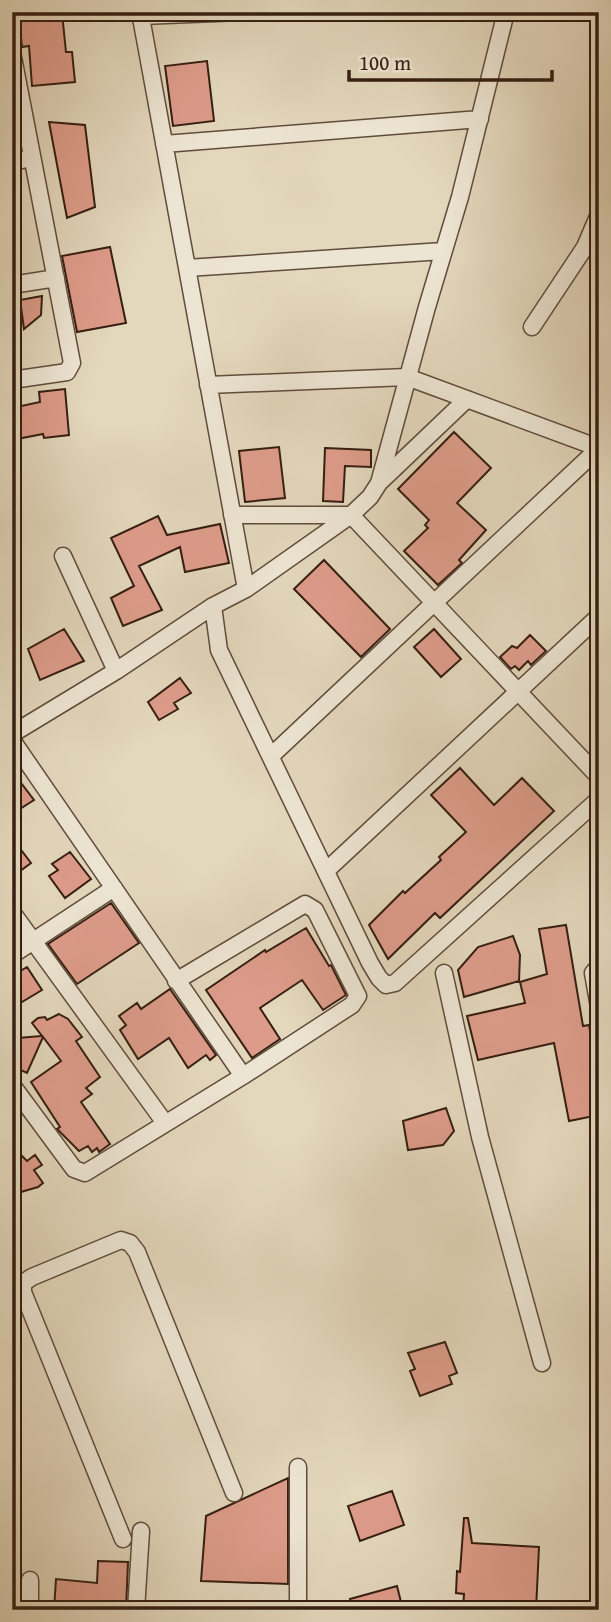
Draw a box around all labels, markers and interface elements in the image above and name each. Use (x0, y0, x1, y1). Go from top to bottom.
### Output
scale bar (349, 38, 552, 82)
text: 100 m (359, 47, 411, 78)

